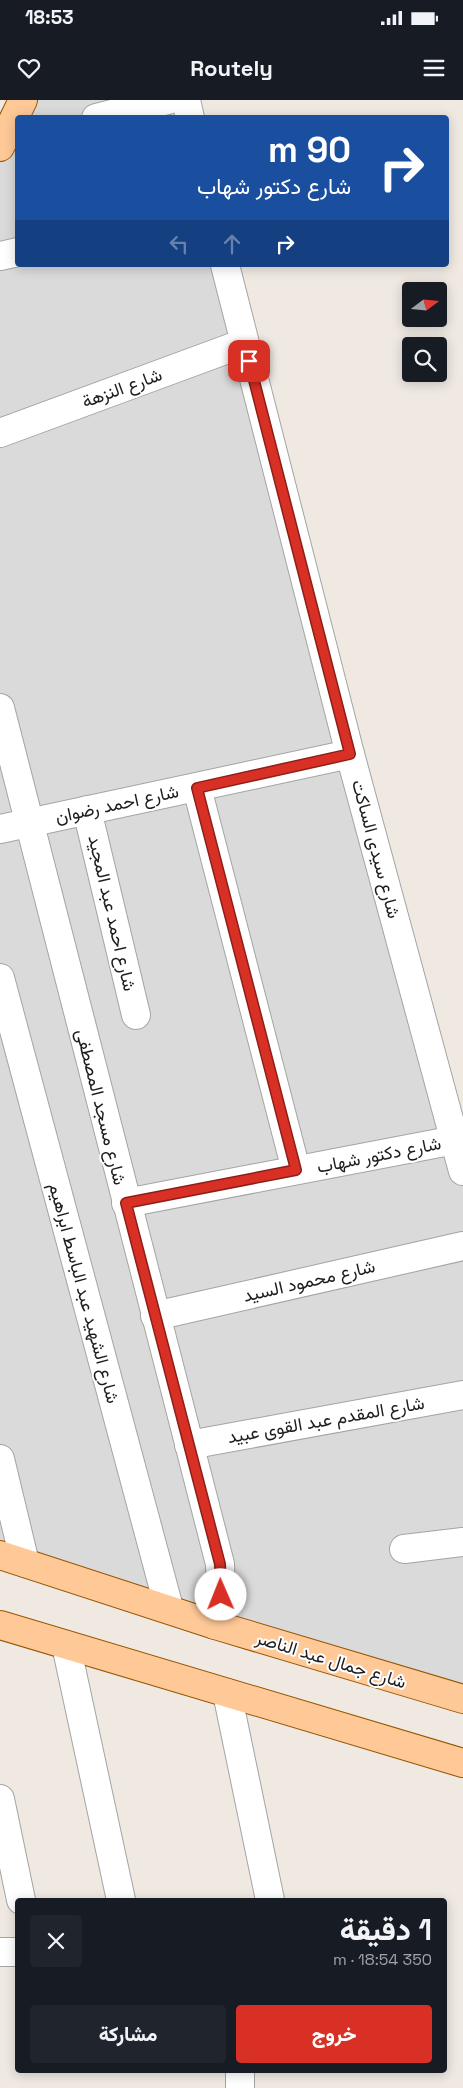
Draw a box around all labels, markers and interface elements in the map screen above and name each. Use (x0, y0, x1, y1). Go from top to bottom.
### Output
text: 18:53 (25, 5, 74, 30)
icon: heart (15, 54, 43, 82)
text: Routely (190, 54, 273, 82)
icon: menu (420, 54, 448, 82)
text: 90 m (268, 128, 351, 172)
icon: right (369, 135, 434, 200)
text: شارع دكتور شهاب (197, 172, 351, 200)
icon: left (165, 230, 193, 258)
icon: ahead (218, 230, 246, 258)
icon: right (271, 230, 299, 258)
north arrow (402, 282, 448, 328)
map controls (402, 282, 447, 382)
button: search (402, 337, 447, 382)
pin (228, 340, 270, 382)
icon: arrive (235, 347, 263, 375)
street label: شارع النزهة (79, 362, 165, 414)
street label: شارع سيدى الساكت (346, 777, 406, 921)
street label: شارع احمد رضوان (53, 779, 181, 829)
street label: شارع احمد عبد المجيد (82, 833, 142, 993)
street label: شارع مسجد المصطفى (70, 1026, 132, 1188)
street label: شارع دكتور شهاب (315, 1131, 443, 1179)
street label: شارع الشهيد عبد الباسط ابراهيم (43, 1180, 125, 1406)
street label: شارع محمود السيد (241, 1254, 377, 1308)
street label: شارع المقدم عبد القوى عبيد (226, 1391, 426, 1449)
position arrow (194, 1568, 246, 1620)
street label: شارع جمال عبد الناصر (252, 1625, 409, 1694)
text: 1 دقيقة (340, 1910, 432, 1949)
button: close (30, 1915, 82, 1967)
text: 350 m · 18:54 (333, 1949, 432, 1970)
button: مشاركة (30, 2005, 226, 2063)
button: خروج (236, 2005, 432, 2063)

